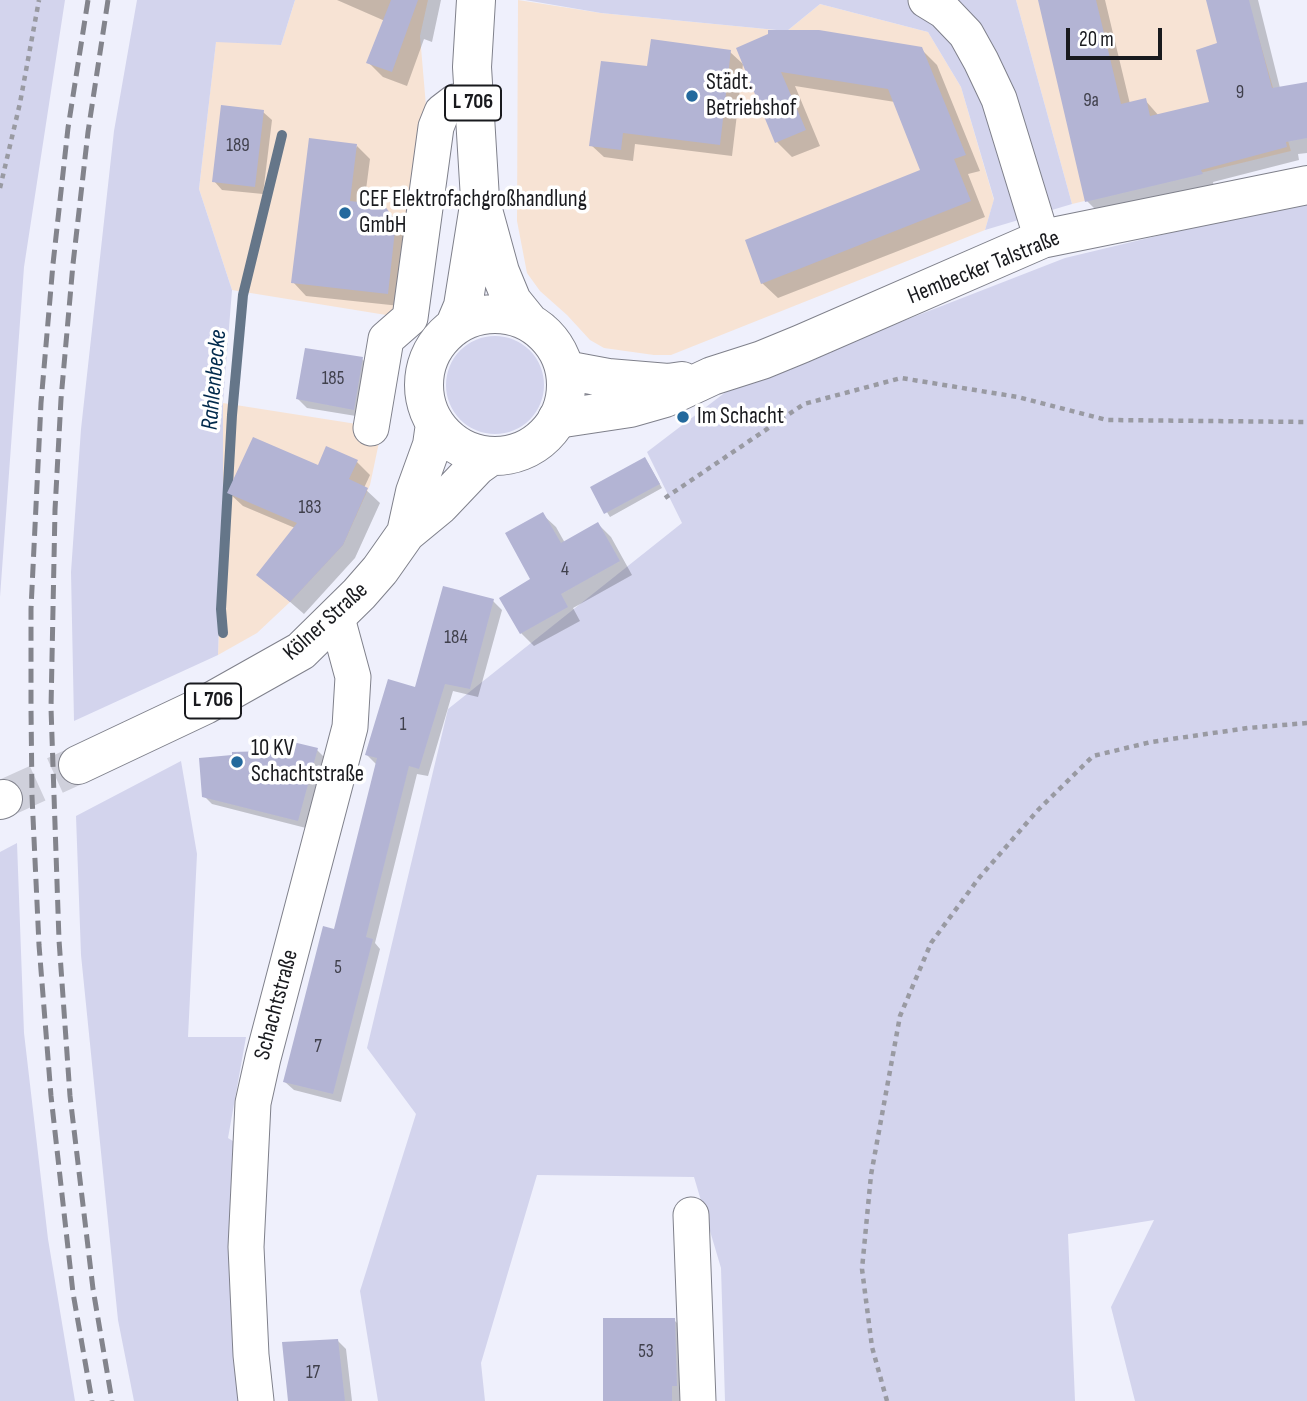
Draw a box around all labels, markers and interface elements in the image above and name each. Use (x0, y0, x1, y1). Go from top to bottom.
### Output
scale bar (1069, 14, 1165, 58)
text: 20 m (1079, 27, 1114, 52)
place label: Städt. Betriebshof (706, 69, 796, 123)
house number: 9 (1236, 82, 1244, 104)
road number: L 706 (445, 86, 501, 120)
marker: Städt. Betriebshof (684, 88, 700, 104)
house number: 9a (1083, 90, 1099, 112)
house number: 189 (226, 135, 250, 157)
place label: CEF Elektrofachgroßhandlung GmbH (359, 186, 587, 240)
marker: CEF Elektrofachgroßhandlung GmbH (337, 205, 353, 221)
street label: Hembecker Talstraße (904, 225, 1064, 311)
water label: Rahlenbecke (196, 329, 234, 431)
house number: 185 (322, 368, 344, 390)
place label: Im Schacht (697, 403, 784, 431)
marker: Im Schacht (675, 409, 691, 425)
house number: 183 (299, 497, 321, 519)
house number: 4 (561, 559, 569, 581)
street label: Kölner Straße (278, 577, 374, 667)
house number: 184 (444, 627, 468, 649)
road number: L 706 (185, 684, 241, 718)
house number: 1 (400, 714, 406, 736)
place label: 10 KV Schachtstraße (251, 735, 364, 789)
marker: 10 KV Schachtstraße (229, 754, 245, 770)
street label: Schachtstraße (249, 947, 305, 1063)
house number: 5 (334, 957, 342, 979)
house number: 7 (314, 1036, 322, 1058)
house number: 53 (638, 1341, 654, 1363)
house number: 17 (306, 1362, 320, 1384)

